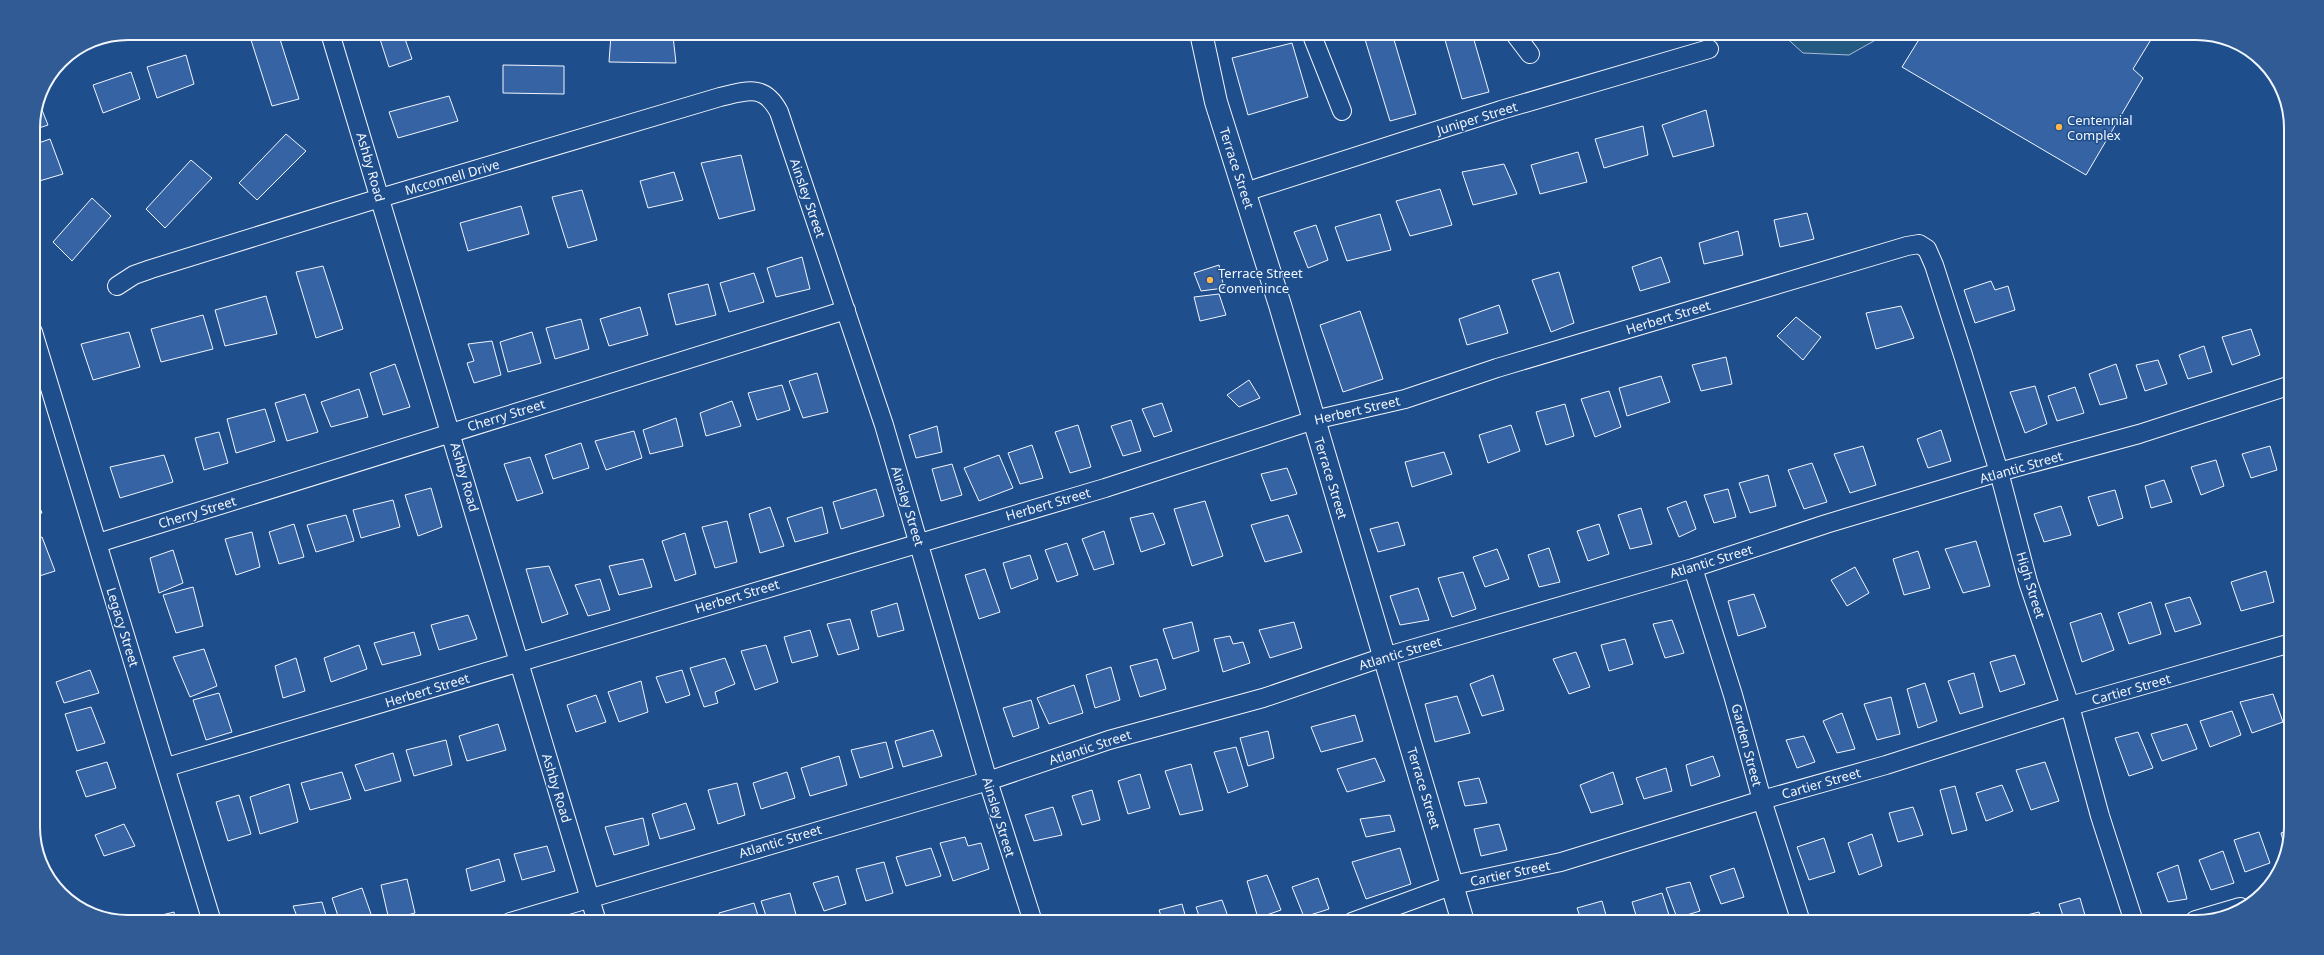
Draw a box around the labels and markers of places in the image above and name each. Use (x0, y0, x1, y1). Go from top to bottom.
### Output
place label: Centennial Complex (2067, 111, 2133, 144)
marker: Centennial Complex (2054, 122, 2064, 132)
place label: Terrace Street Convenince (1218, 264, 1303, 297)
marker: Terrace Street Convenince (1205, 275, 1215, 285)

